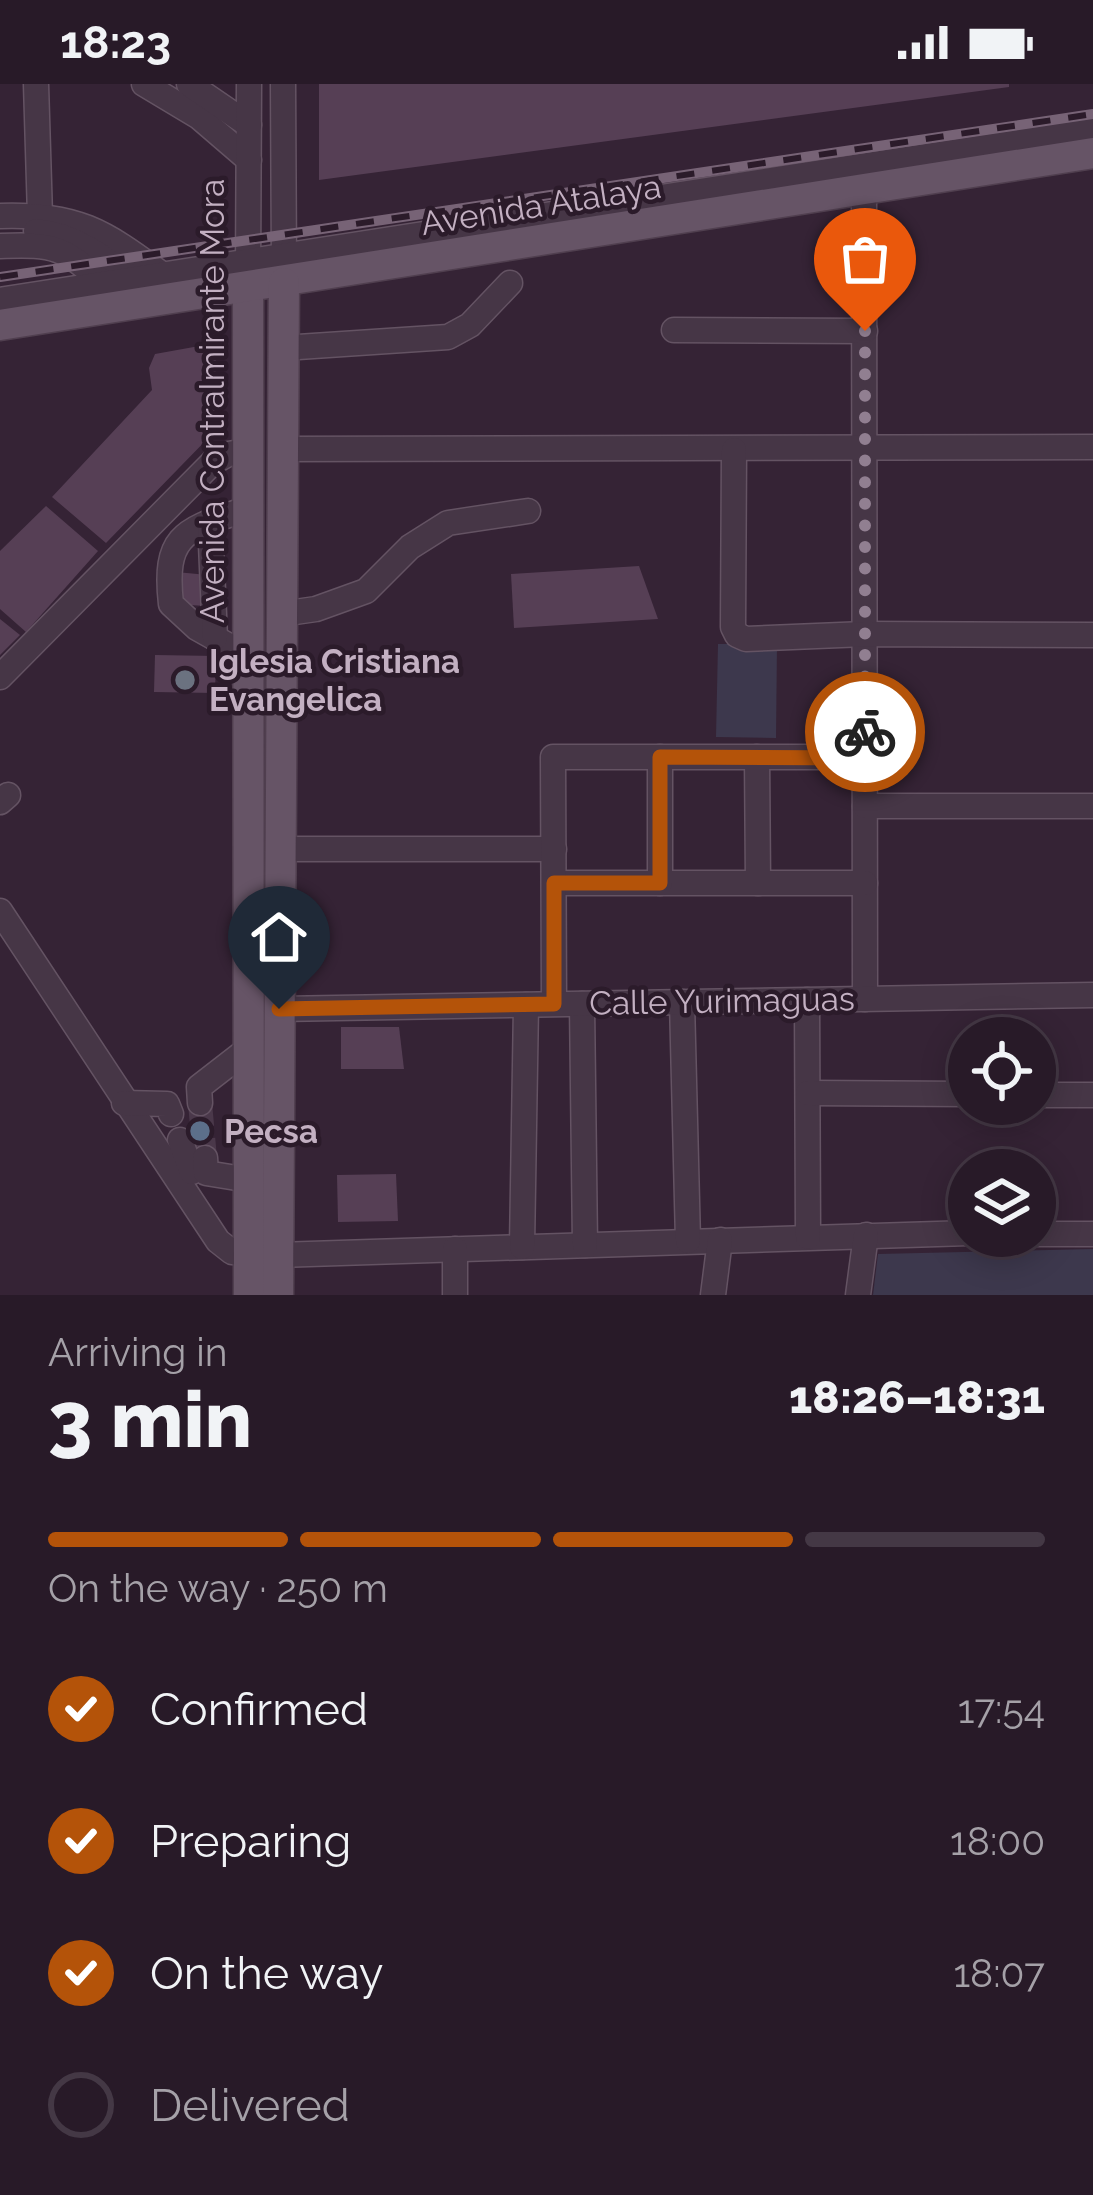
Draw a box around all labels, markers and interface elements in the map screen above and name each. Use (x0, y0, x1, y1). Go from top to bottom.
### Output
text: 18:23 (60, 16, 171, 69)
street label: Avenida Atalaya (418, 167, 664, 243)
street label: Avenida Contralmirante Mora (193, 179, 232, 623)
pin (814, 208, 916, 331)
icon: bag (832, 226, 898, 292)
place label: Iglesia Cristiana Evangelica (209, 642, 460, 719)
marker: Iglesia Cristiana Evangelica (172, 667, 198, 693)
courier (805, 672, 925, 792)
icon: bike (832, 699, 898, 765)
pin (228, 886, 330, 1009)
icon: home (246, 904, 312, 970)
street label: Calle Yurimaguas (589, 979, 855, 1023)
map controls (948, 1017, 1056, 1257)
button: locate (948, 1017, 1056, 1125)
place label: Pecsa (224, 1112, 318, 1151)
marker: Pecsa (187, 1118, 213, 1144)
button: layers (948, 1149, 1056, 1257)
text: Arriving in (48, 1329, 228, 1375)
text: 18:26–18:31 (789, 1371, 1045, 1424)
text: 3 min (48, 1374, 252, 1465)
text: On the way · 250 m (48, 1565, 388, 1611)
icon: check (48, 1676, 114, 1742)
text: Confirmed (150, 1683, 368, 1736)
text: 17:54 (958, 1686, 1045, 1732)
icon: check (48, 1808, 114, 1874)
text: Preparing (150, 1815, 351, 1868)
text: 18:00 (950, 1818, 1045, 1864)
icon: check (48, 1940, 114, 2006)
text: On the way (150, 1947, 384, 2000)
text: 18:07 (953, 1950, 1045, 1996)
text: Delivered (150, 2079, 350, 2132)

